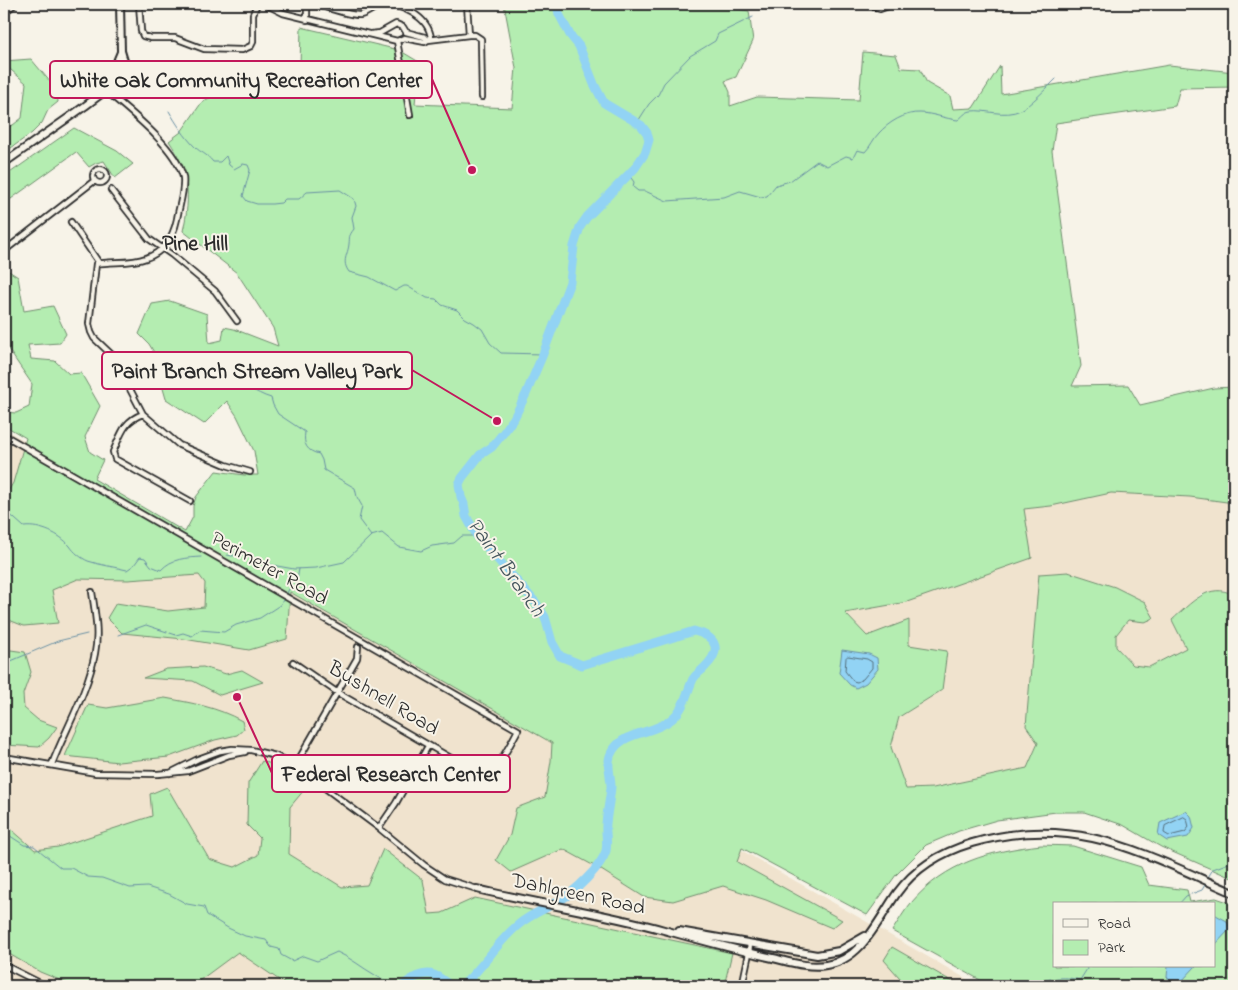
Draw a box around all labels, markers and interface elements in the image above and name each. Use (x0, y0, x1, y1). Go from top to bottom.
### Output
callout: White Oak Community Recreation Center (50, 61, 432, 98)
text: White Oak Community Recreation Center (60, 66, 423, 99)
district label: Pine Hill (162, 229, 228, 261)
callout: Paint Branch Stream Valley Park (102, 352, 412, 389)
text: Paint Branch Stream Valley Park (112, 357, 404, 390)
water label: Paint Branch (458, 512, 552, 625)
street label: Perimeter Road (205, 524, 333, 614)
street label: Bushnell Road (321, 654, 444, 744)
callout: Federal Research Center (272, 755, 510, 792)
text: Federal Research Center (281, 760, 501, 792)
street label: Dahlgreen Road (507, 866, 648, 926)
legend (1053, 902, 1216, 968)
text: Road (1098, 913, 1131, 935)
text: Park (1098, 937, 1126, 959)

